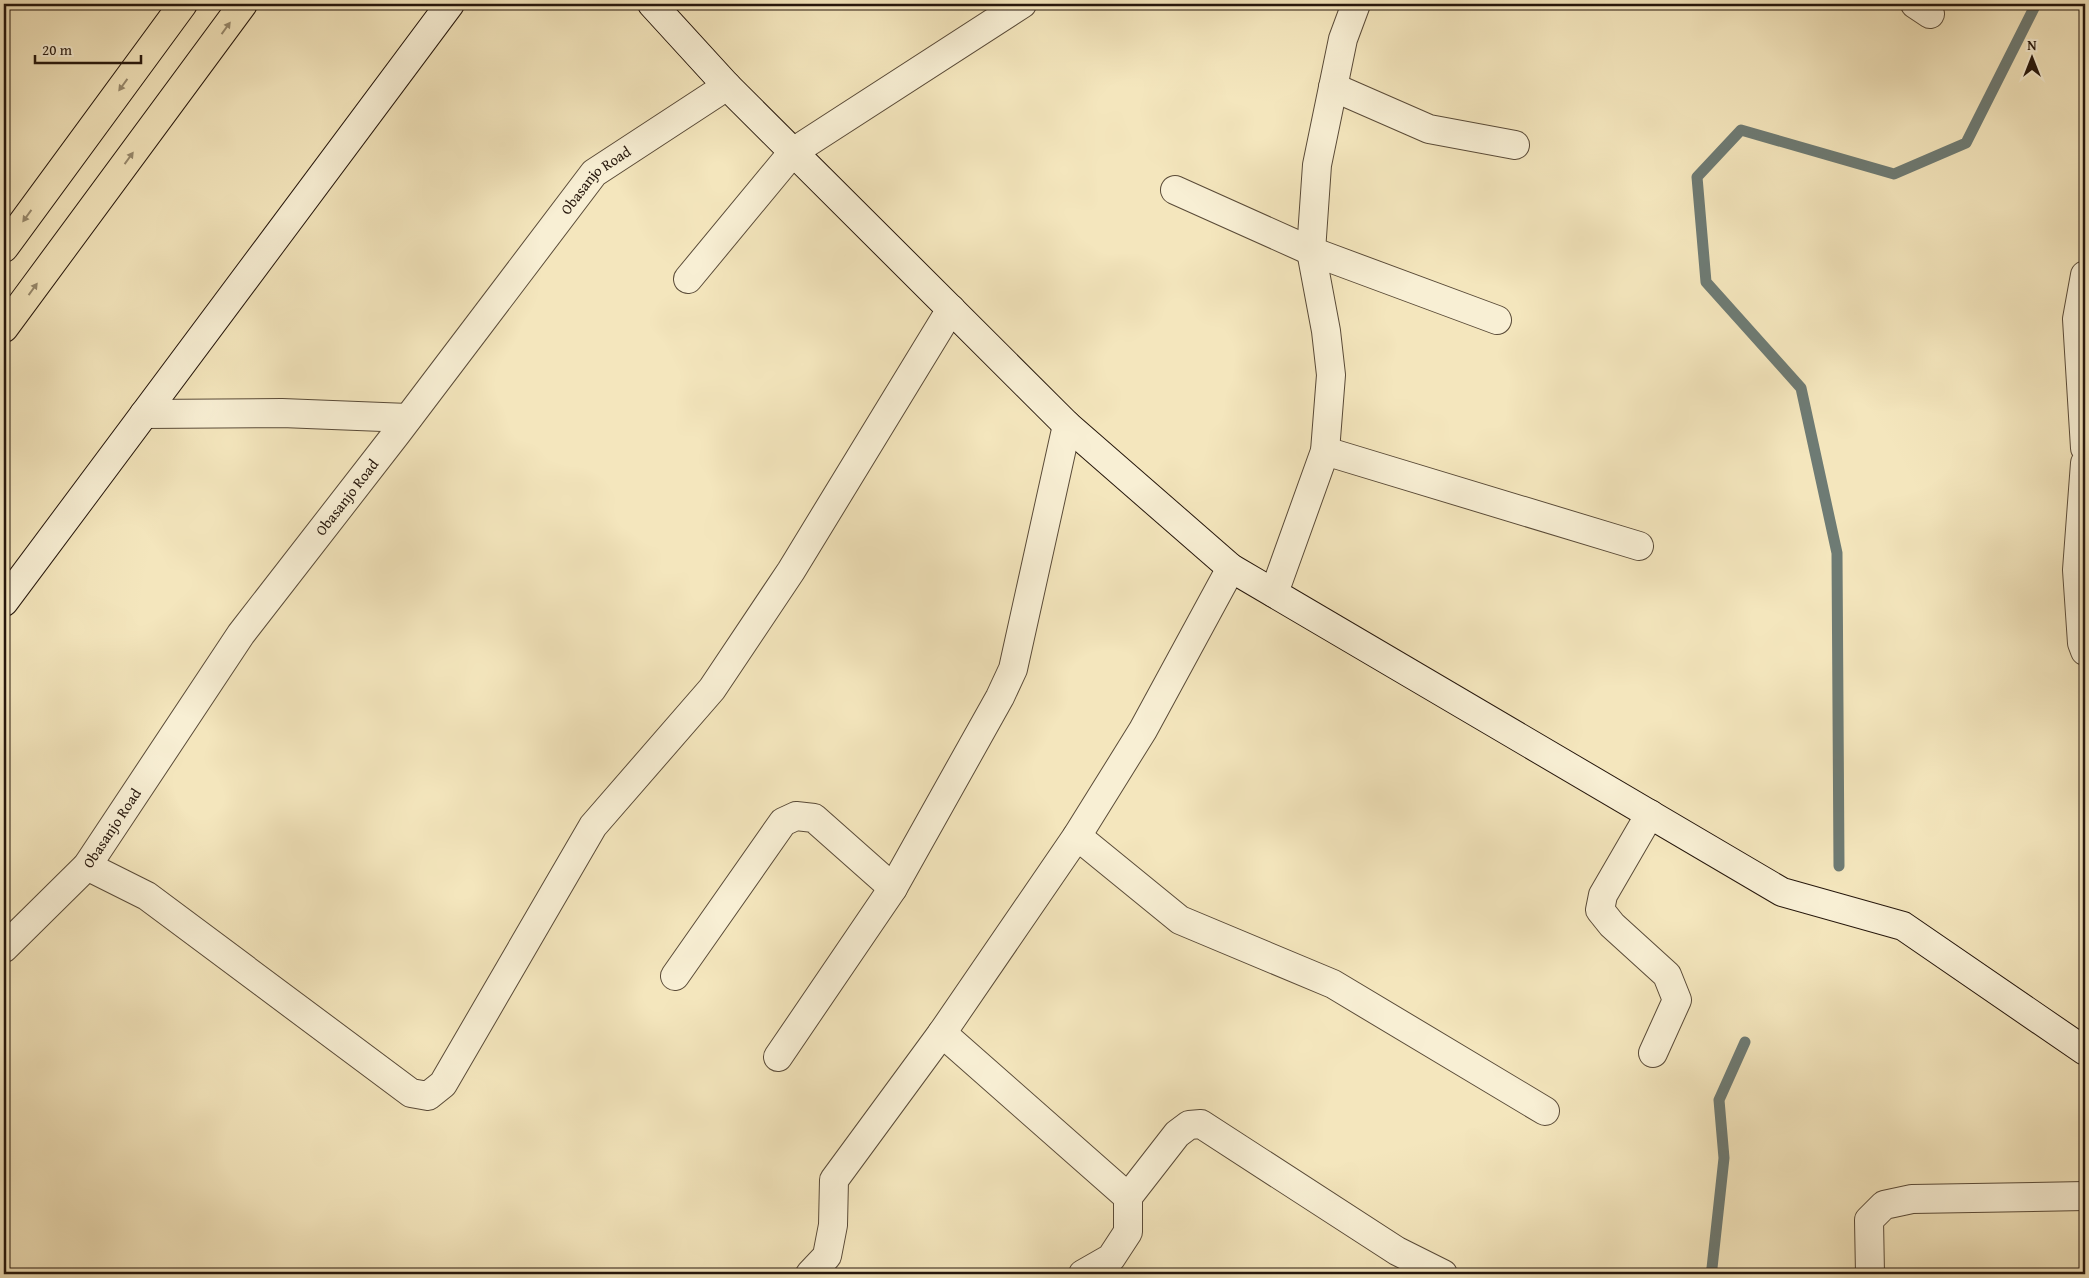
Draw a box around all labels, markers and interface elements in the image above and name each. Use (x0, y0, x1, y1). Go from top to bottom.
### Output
one-way arrow (220, 21, 230, 34)
scale bar (35, 32, 141, 64)
north arrow (2006, 32, 2056, 82)
text: N (2027, 35, 2037, 55)
text: 20 m (42, 39, 73, 60)
one-way arrow (118, 78, 128, 92)
street label: Obasanjo Road (555, 141, 635, 219)
one-way arrow (124, 151, 134, 165)
one-way arrow (22, 209, 32, 223)
one-way arrow (27, 283, 38, 296)
street label: Obasanjo Road (310, 454, 383, 540)
street label: Obasanjo Road (77, 784, 146, 872)

